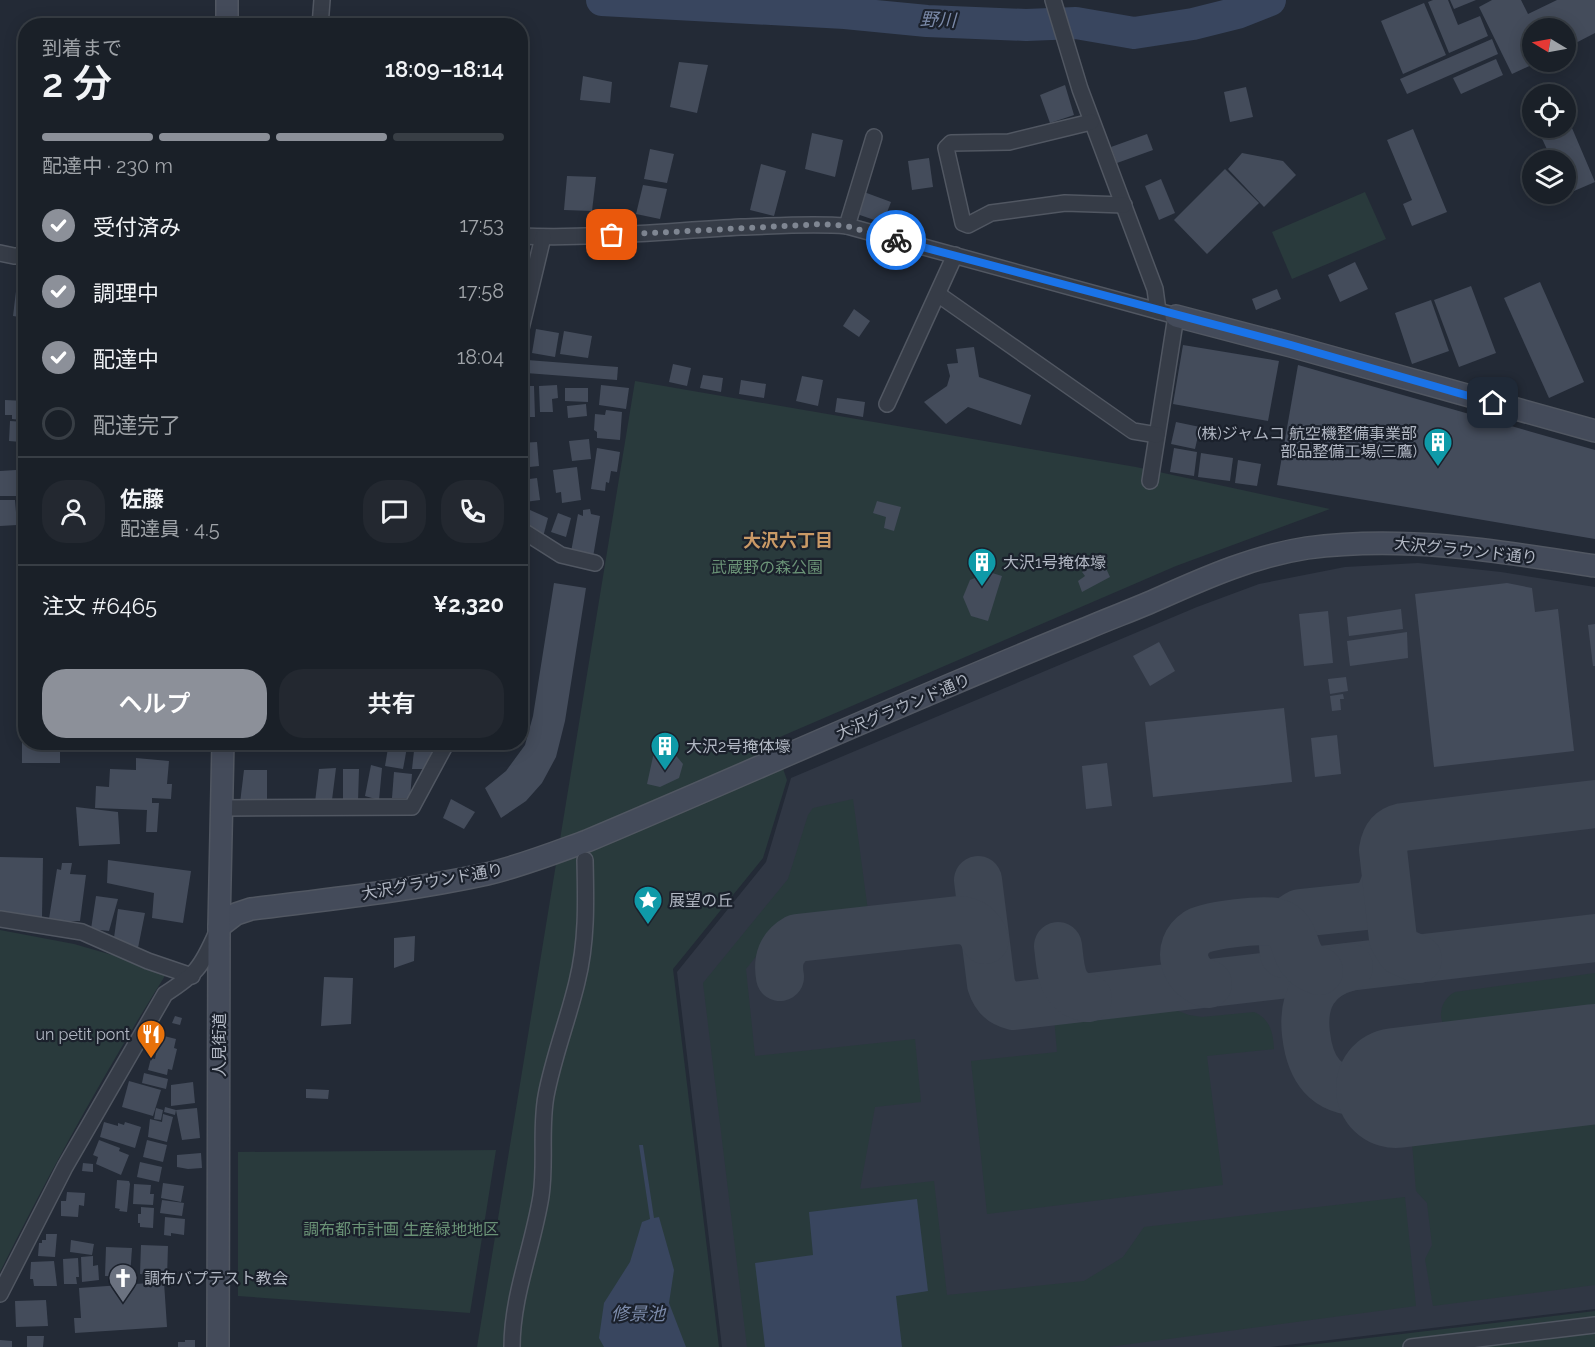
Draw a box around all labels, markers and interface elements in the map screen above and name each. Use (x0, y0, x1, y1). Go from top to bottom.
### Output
water label: 野川 (920, 8, 958, 31)
north arrow (1522, 18, 1576, 72)
map controls (1522, 18, 1576, 204)
text: 到着まで (42, 36, 122, 60)
text: 18:09–18:14 (385, 56, 504, 82)
text: 2 分 (42, 60, 112, 106)
button: locate (1522, 84, 1576, 138)
button: layers (1522, 150, 1576, 204)
text: 配達中 · 230 m (42, 154, 173, 178)
icon: check (42, 209, 75, 242)
pin (586, 209, 637, 260)
courier (866, 210, 926, 270)
text: 17:53 (460, 213, 504, 237)
text: 受付済み (93, 214, 181, 240)
icon: bag (595, 218, 628, 251)
icon: bike (880, 224, 913, 257)
icon: check (42, 275, 75, 308)
text: 17:58 (458, 279, 504, 303)
text: 調理中 (93, 280, 159, 306)
icon: check (42, 341, 75, 374)
text: 18:04 (457, 345, 504, 369)
text: 配達中 (93, 346, 159, 372)
pin (1467, 377, 1518, 428)
icon: home (1476, 386, 1509, 419)
text: 配達完了 (93, 412, 181, 438)
place label: (株)ジャムコ 航空機整備事業部 部品整備工場(三鷹) (1197, 424, 1417, 461)
building icon: (株)ジャムコ 航空機整備事業部 部品整備工場(三鷹) (1422, 426, 1454, 468)
button: person (42, 480, 105, 543)
button: chat (363, 480, 426, 543)
button: phone (441, 480, 504, 543)
text: 佐藤 (120, 486, 164, 512)
text: 配達員 · 4.5 (120, 517, 220, 541)
district label: 大沢六丁目 (743, 530, 833, 551)
street label: 大沢グラウンド通り (1393, 534, 1539, 567)
building icon: 大沢1号掩体壕 (966, 546, 998, 588)
place label: 大沢1号掩体壕 (1003, 553, 1106, 572)
park label: 武蔵野の森公園 (711, 558, 823, 577)
text: ¥2,320 (433, 591, 504, 617)
text: 注文 #6465 (42, 593, 157, 619)
button: ヘルプ (42, 669, 267, 738)
button: 共有 (279, 669, 504, 738)
street label: 大沢グラウンド通り (833, 670, 973, 743)
building icon: 大沢2号掩体壕 (649, 730, 681, 772)
place label: 大沢2号掩体壕 (686, 737, 790, 756)
street label: 大沢グラウンド通り (360, 860, 505, 903)
place icon: 展望の丘 (632, 884, 664, 926)
place label: 展望の丘 (669, 891, 733, 910)
street label: 人見街道 (210, 1013, 229, 1077)
restaurant icon: un petit pont (135, 1018, 167, 1060)
place label: un petit pont (36, 1025, 131, 1044)
park label: 調布都市計画 生産緑地地区 (303, 1220, 499, 1239)
church icon: 調布バプテスト教会 (107, 1262, 139, 1304)
place label: 調布バプテスト教会 (144, 1269, 288, 1288)
water label: 修景池 (611, 1303, 667, 1324)

